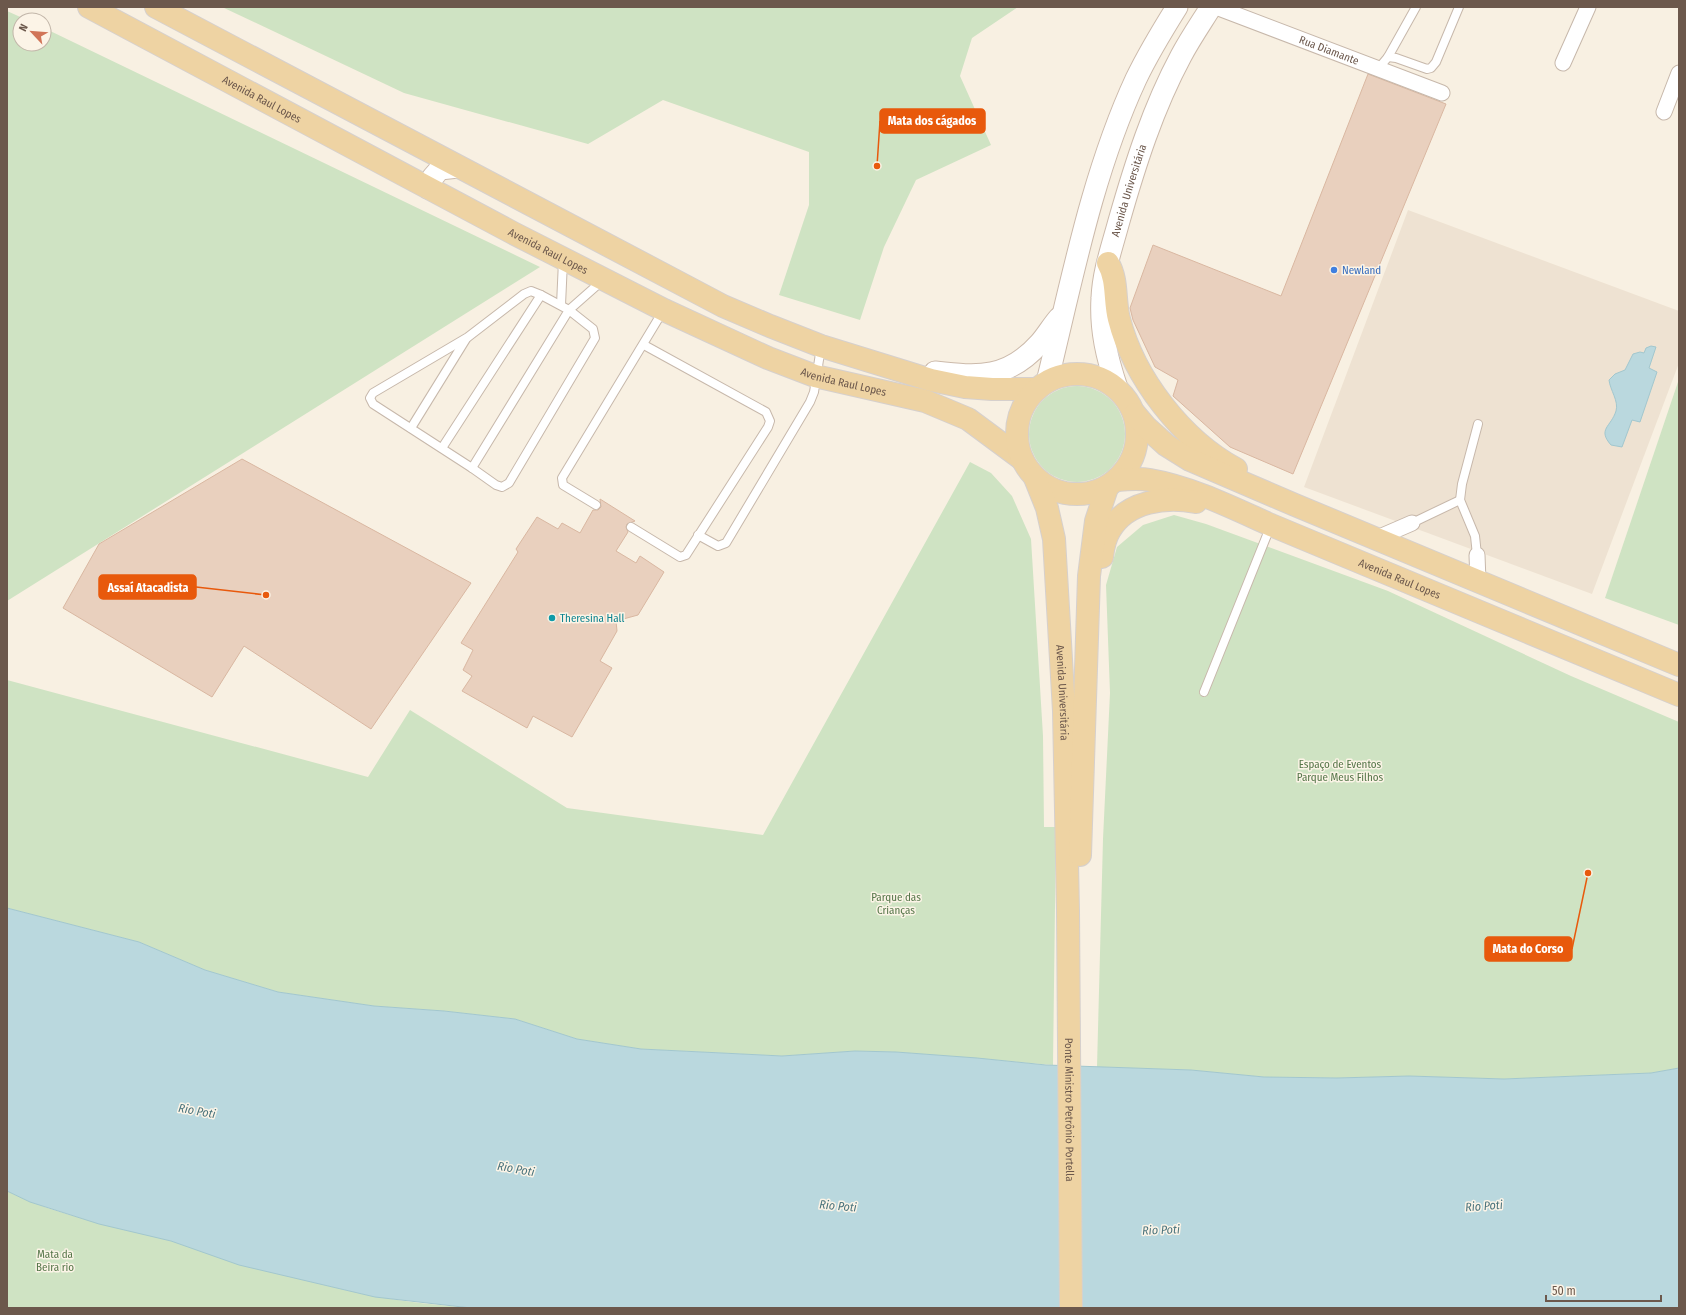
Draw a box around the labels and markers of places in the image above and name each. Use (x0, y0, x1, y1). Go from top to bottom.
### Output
callout: Mata dos cágados (880, 109, 985, 133)
place label: Newland (1342, 264, 1381, 277)
marker: Newland (1329, 265, 1339, 275)
callout: Assaí Atacadista (99, 575, 196, 599)
place label: Theresina Hall (560, 612, 624, 625)
marker: Theresina Hall (547, 613, 557, 623)
callout: Mata do Corso (1485, 937, 1572, 961)

